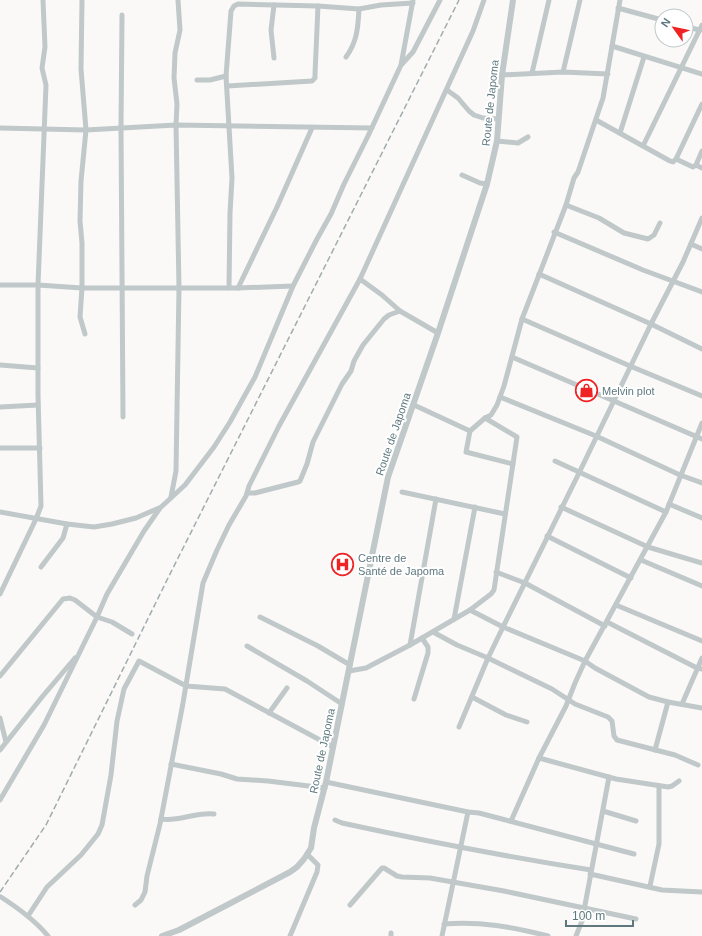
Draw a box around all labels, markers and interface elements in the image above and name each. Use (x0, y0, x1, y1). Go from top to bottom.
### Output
north arrow (654, 8, 694, 48)
text: N (658, 16, 673, 29)
street label: Route de Japoma (479, 58, 501, 147)
shop icon: Melvin plot (574, 378, 600, 404)
place label: Melvin plot (602, 385, 655, 397)
street label: Route de Japoma (373, 390, 413, 477)
hospital icon: Centre de Santé de Japoma (329, 551, 355, 577)
place label: Centre de Santé de Japoma (358, 552, 445, 577)
street label: Route de Japoma (307, 706, 337, 795)
scale bar (566, 902, 633, 928)
text: 100 m (572, 909, 605, 923)

